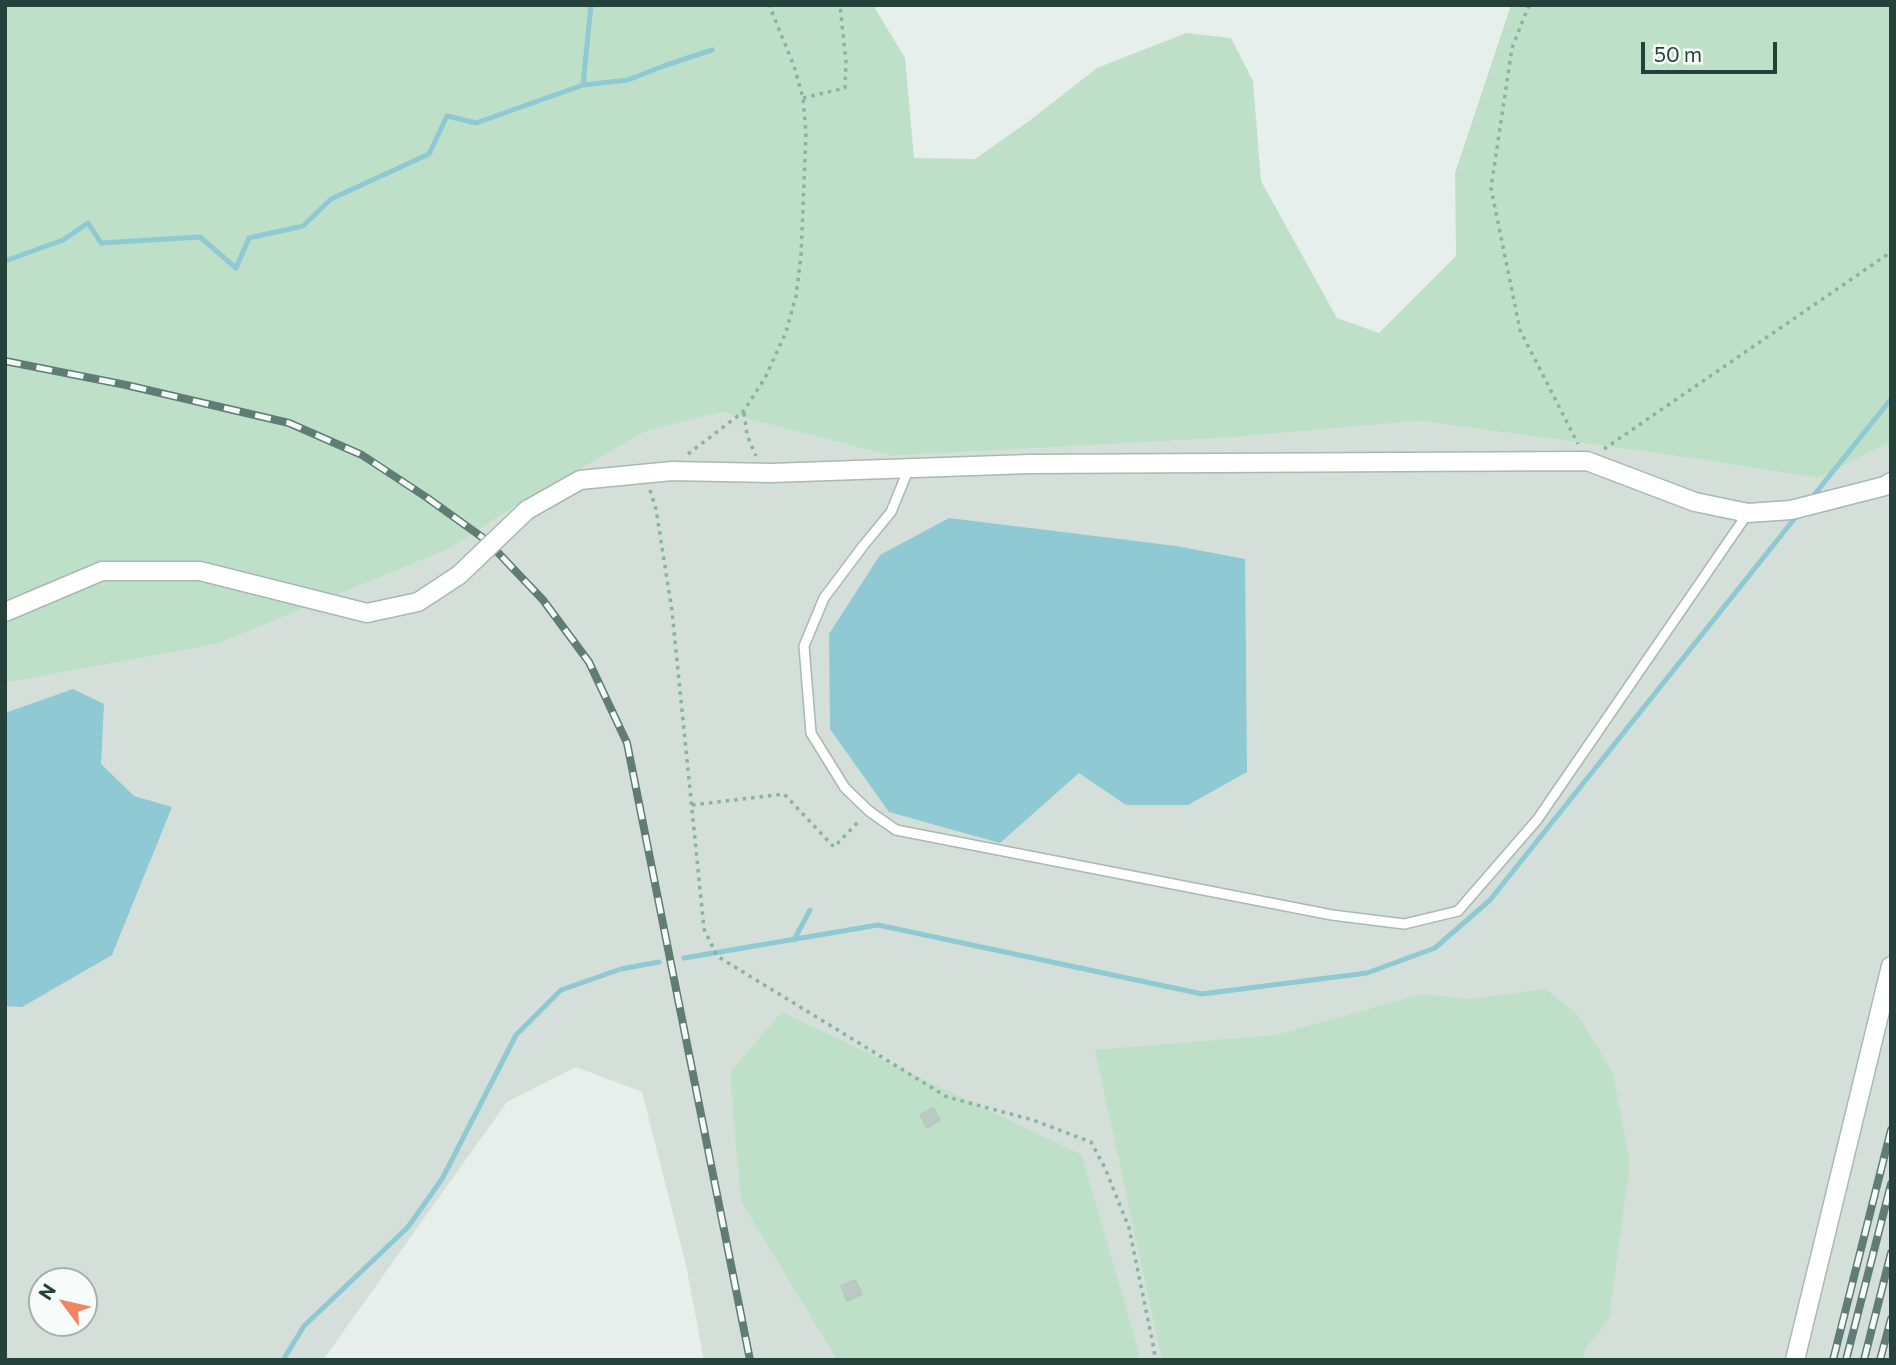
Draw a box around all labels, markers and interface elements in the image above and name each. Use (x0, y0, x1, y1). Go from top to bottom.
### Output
scale bar (1644, 28, 1780, 72)
text: 50 m (1654, 41, 1702, 66)
north arrow (28, 1267, 98, 1337)
text: N (33, 1279, 60, 1304)

